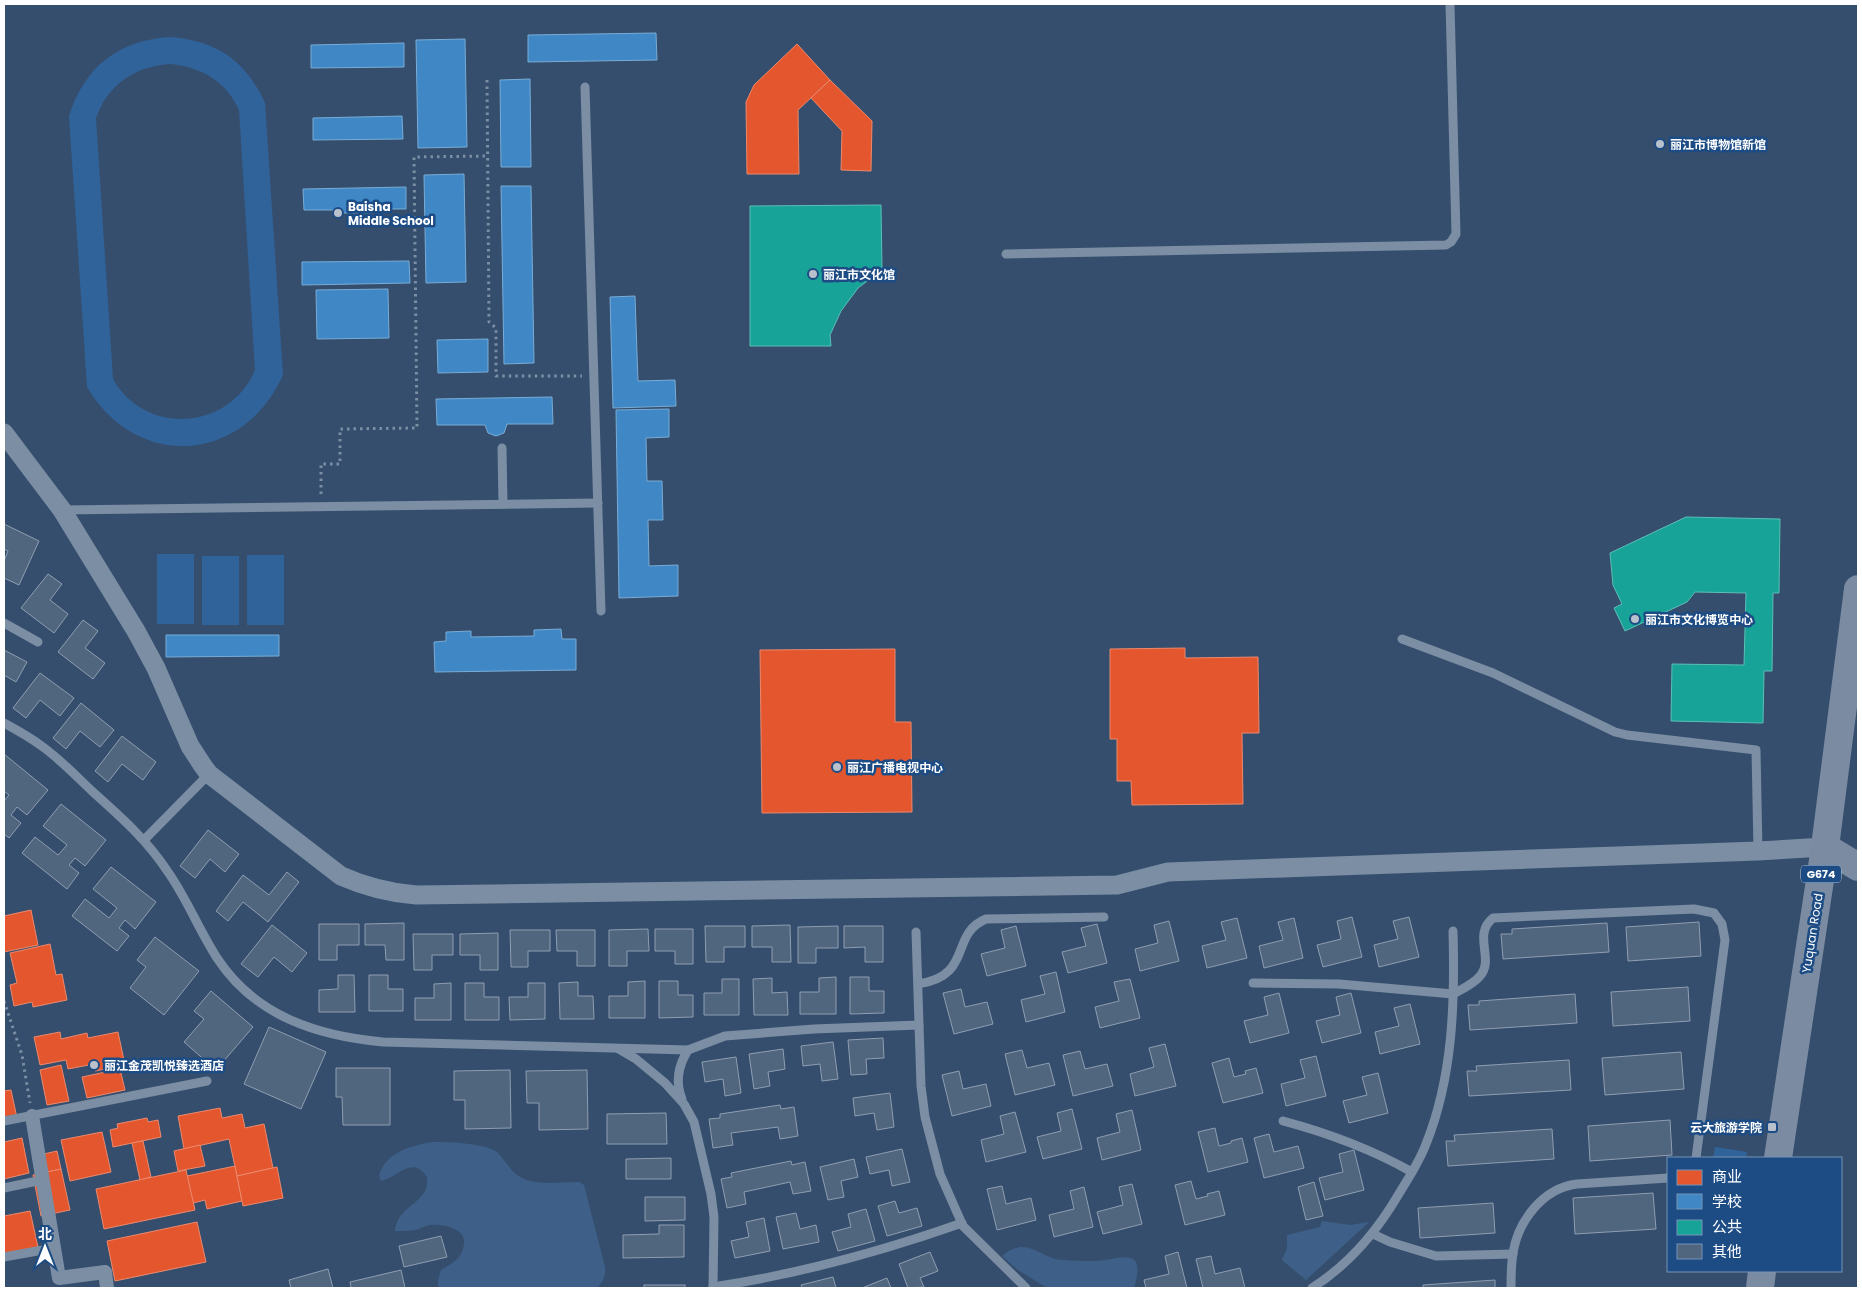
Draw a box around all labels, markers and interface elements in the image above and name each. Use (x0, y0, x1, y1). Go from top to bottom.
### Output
place label: 丽江市博物馆新馆 (1670, 136, 1766, 153)
marker: 丽江市博物馆新馆 (1654, 138, 1666, 150)
place label: Baisha Middle School (348, 198, 434, 229)
marker: Baisha Middle School (332, 207, 344, 219)
place label: 丽江市文化馆 (823, 266, 895, 283)
marker: 丽江市文化馆 (807, 268, 819, 280)
place label: 丽江市文化博览中心 (1645, 611, 1753, 628)
marker: 丽江市文化博览中心 (1629, 613, 1641, 625)
place label: 丽江广播电视中心 (847, 759, 943, 776)
marker: 丽江广播电视中心 (831, 761, 843, 773)
road number: G674 (1801, 866, 1841, 882)
street label: Yuquan Road (1797, 892, 1827, 974)
place label: 丽江金茂凯悦臻选酒店 (104, 1057, 224, 1074)
marker: 丽江金茂凯悦臻选酒店 (88, 1059, 100, 1071)
place label: 云大旅游学院 (1690, 1119, 1762, 1136)
marker: 云大旅游学院 (1766, 1121, 1778, 1133)
legend (1667, 1157, 1842, 1272)
text: 商业 (1712, 1166, 1742, 1187)
text: 学校 (1712, 1191, 1742, 1212)
text: 公共 (1712, 1216, 1742, 1237)
north arrow (20, 1222, 70, 1272)
text: 北 (38, 1224, 52, 1244)
text: 其他 (1712, 1241, 1742, 1262)

